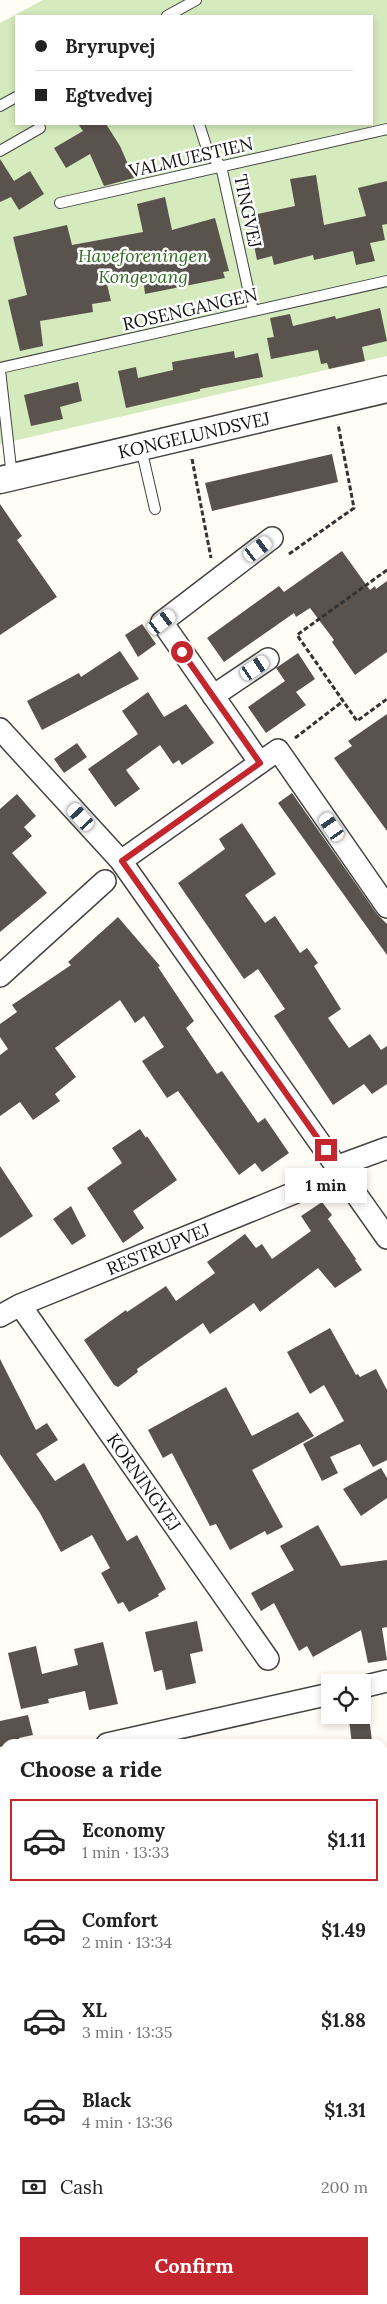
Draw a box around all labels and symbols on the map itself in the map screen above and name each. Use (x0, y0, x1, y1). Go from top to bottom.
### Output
street label: VALMUESTIEN (126, 132, 255, 183)
street label: TINGVEJ (229, 172, 267, 250)
park label: Haveforeningen Kongevang (78, 244, 208, 288)
street label: ROSENGANGEN (120, 282, 260, 336)
street label: KONGELUNDSVEJ (116, 406, 273, 464)
car (241, 534, 274, 564)
car (145, 607, 178, 637)
route start (171, 641, 193, 663)
car (238, 653, 271, 683)
car (65, 801, 96, 833)
car (317, 810, 346, 844)
route end (315, 1139, 337, 1161)
callout: 1 min (285, 1168, 367, 1202)
street label: RESTRUPVEJ (103, 1218, 213, 1280)
street label: KORNINGVEJ (102, 1429, 186, 1535)

